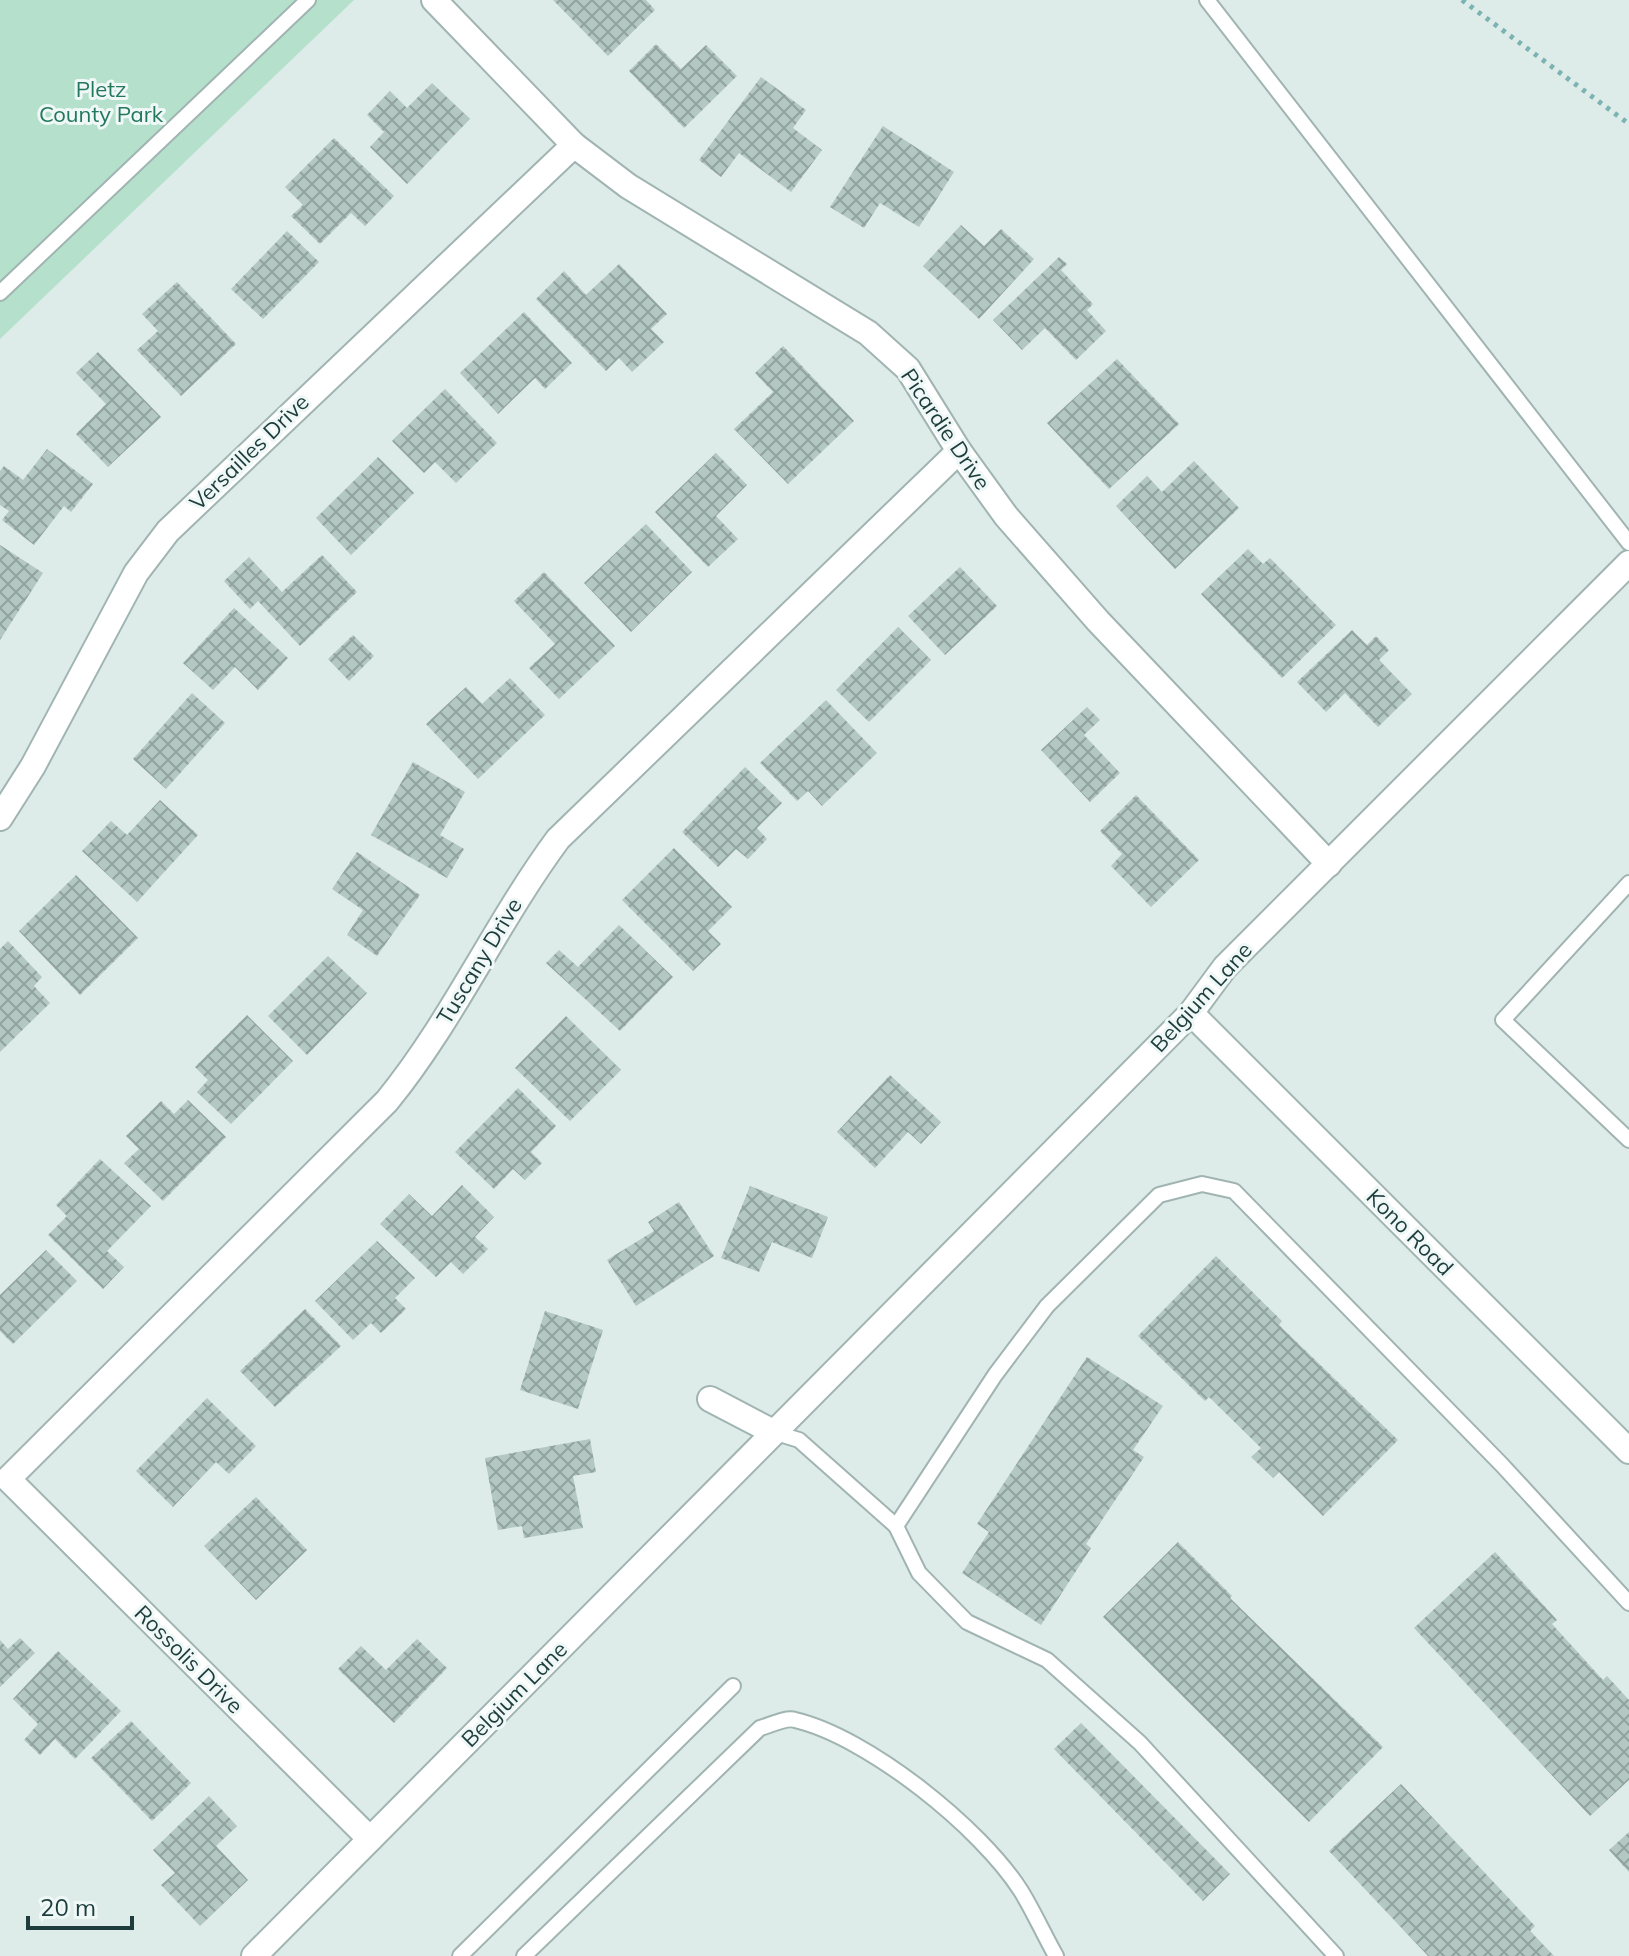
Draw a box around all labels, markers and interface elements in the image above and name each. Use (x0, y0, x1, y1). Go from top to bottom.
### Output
park label: Pletz County Park (39, 75, 164, 128)
street label: Picardie Drive (895, 363, 997, 495)
street label: Versailles Drive (183, 388, 315, 516)
street label: Tuscany Drive (430, 893, 528, 1029)
street label: Belgium Lane (1144, 936, 1258, 1058)
street label: Kono Road (1361, 1183, 1459, 1281)
street label: Rossolis Drive (129, 1599, 249, 1719)
street label: Belgium Lane (455, 1635, 573, 1753)
scale bar (28, 1880, 132, 1930)
text: 20 m (40, 1892, 96, 1922)

